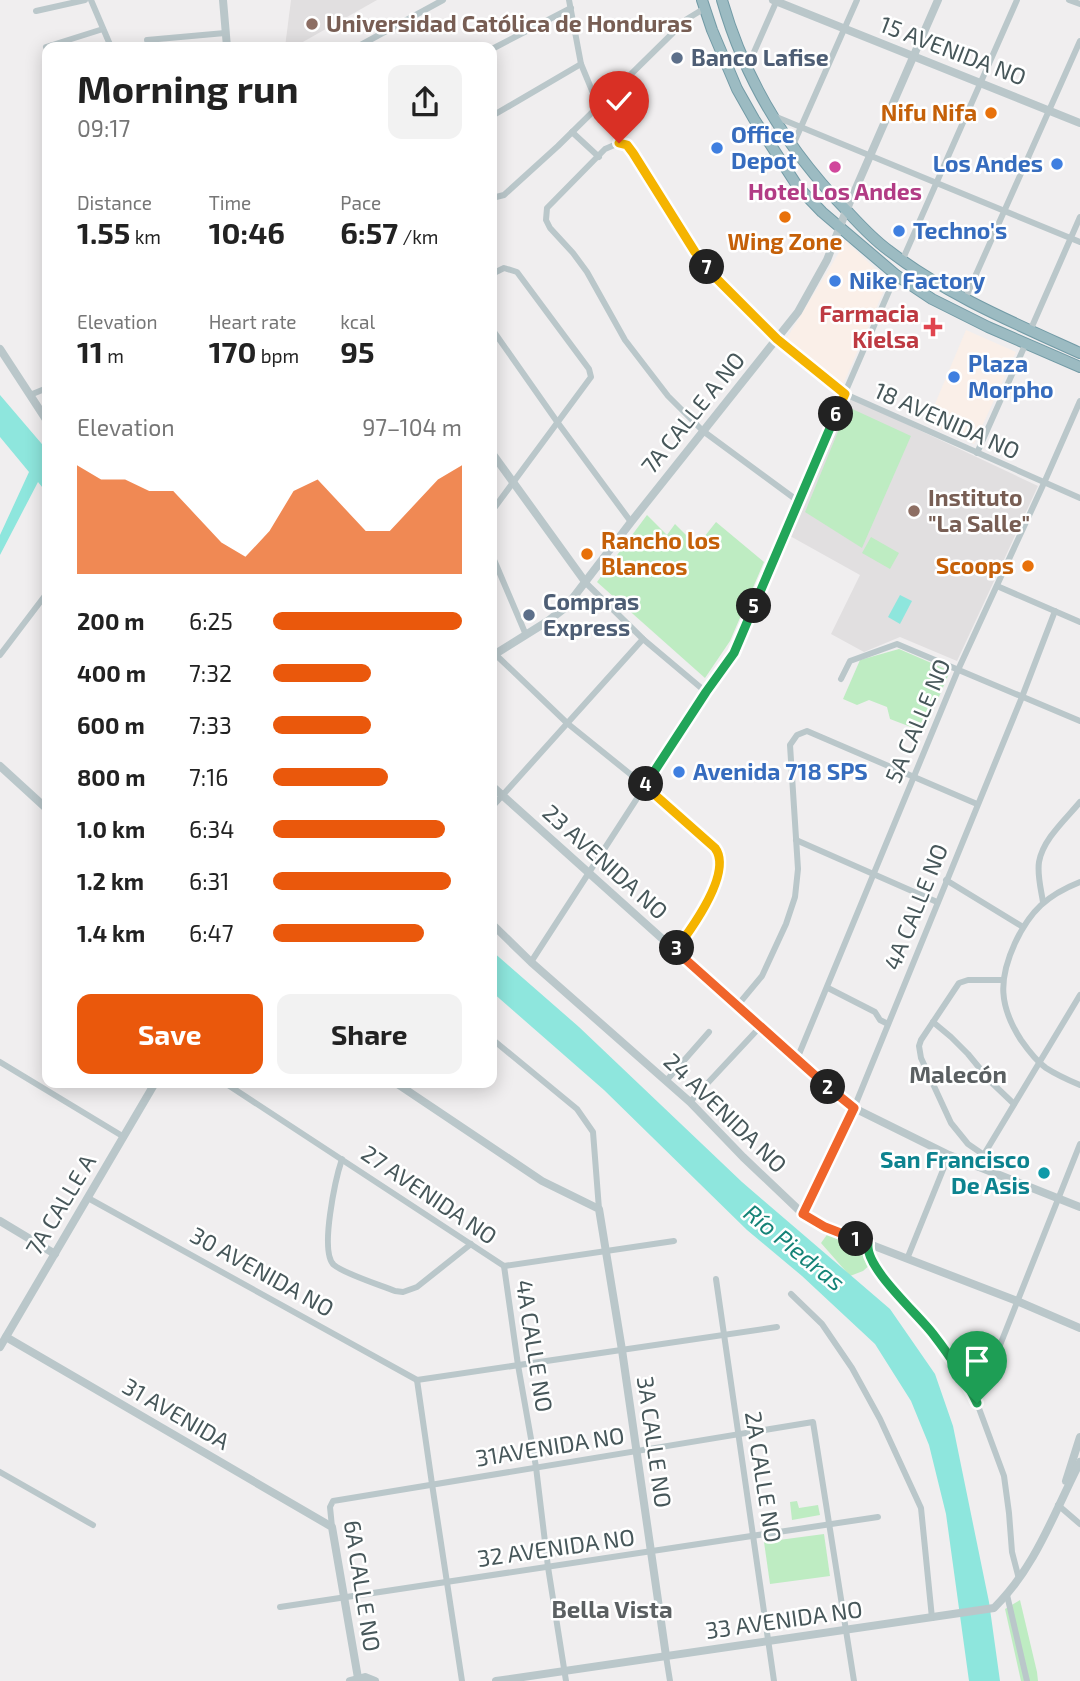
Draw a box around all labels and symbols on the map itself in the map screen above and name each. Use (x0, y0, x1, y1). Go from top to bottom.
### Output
place label: Universidad Católica de Honduras (326, 9, 692, 37)
street label: 15 AVENIDA NO (876, 9, 1030, 91)
marker: Universidad Católica de Honduras (304, 16, 320, 32)
place label: Banco Lafise (691, 43, 829, 71)
marker: Banco Lafise (669, 50, 685, 66)
pin (589, 71, 649, 143)
place label: Nifu Nifa (881, 98, 977, 126)
marker: Nifu Nifa (983, 105, 999, 121)
place label: Office Depot (731, 120, 796, 174)
marker: Office Depot (709, 140, 725, 156)
place label: Los Andes (933, 149, 1043, 177)
marker: Los Andes (1049, 156, 1065, 172)
marker: Hotel Los Andes (827, 159, 843, 175)
place label: Hotel Los Andes (748, 177, 922, 205)
marker: Wing Zone (777, 209, 793, 225)
place label: Techno's (913, 216, 1007, 244)
marker: Techno's (891, 223, 907, 239)
place label: Wing Zone (728, 227, 842, 255)
pin: 7 (690, 250, 724, 284)
place label: Nike Factory (849, 266, 985, 294)
marker: Nike Factory (827, 273, 843, 289)
place label: Farmacia Kielsa (819, 299, 919, 353)
marker: Farmacia Kielsa (925, 319, 941, 335)
street label: 7A CALLE A NO (635, 346, 750, 479)
place label: Plaza Morpho (968, 349, 1054, 403)
marker: Plaza Morpho (946, 369, 962, 385)
street label: 18 AVENIDA NO (870, 376, 1024, 465)
pin: 6 (818, 396, 854, 432)
place label: Instituto "La Salle" (928, 483, 1030, 537)
marker: Instituto "La Salle" (906, 503, 922, 519)
place label: Rancho los Blancos (601, 526, 720, 580)
marker: Rancho los Blancos (579, 546, 595, 562)
place label: Scoops (936, 551, 1014, 579)
marker: Scoops (1020, 558, 1036, 574)
place label: Compras Express (543, 587, 639, 641)
pin: 5 (736, 588, 772, 624)
marker: Compras Express (521, 607, 537, 623)
street label: 5A CALLE NO (878, 654, 956, 787)
place label: Avenida 718 SPS (693, 757, 868, 785)
marker: Avenida 718 SPS (671, 764, 687, 780)
pin: 4 (628, 766, 664, 802)
street label: 23 AVENIDA NO (537, 798, 674, 925)
street label: 4A CALLE NO (877, 839, 953, 974)
pin: 3 (660, 930, 694, 965)
street label: 24 AVENIDA NO (658, 1047, 793, 1178)
district label: Malecón (909, 1059, 1007, 1088)
pin: 2 (810, 1070, 846, 1104)
street label: 27 AVENIDA NO (356, 1139, 503, 1250)
place label: San Francisco De Asis (880, 1145, 1030, 1199)
street label: 7A CALLE A (19, 1148, 102, 1260)
marker: San Francisco De Asis (1036, 1165, 1052, 1181)
water label: Río Piedras (739, 1197, 851, 1296)
street label: 30 AVENIDA NO (186, 1220, 339, 1322)
pin: 1 (838, 1222, 874, 1256)
street label: 4A CALLE NO (511, 1278, 559, 1414)
pin (947, 1331, 1007, 1403)
street label: 31 AVENIDA (118, 1371, 235, 1455)
street label: 3A CALLE NO (632, 1374, 678, 1509)
street label: 2A CALLE NO (740, 1409, 788, 1544)
street label: 31AVENIDA NO (473, 1420, 626, 1472)
street label: 6A CALLE NO (339, 1518, 387, 1654)
street label: 32 AVENIDA NO (475, 1522, 636, 1572)
district label: Bella Vista (551, 1594, 673, 1623)
street label: 33 AVENIDA NO (703, 1594, 864, 1644)

